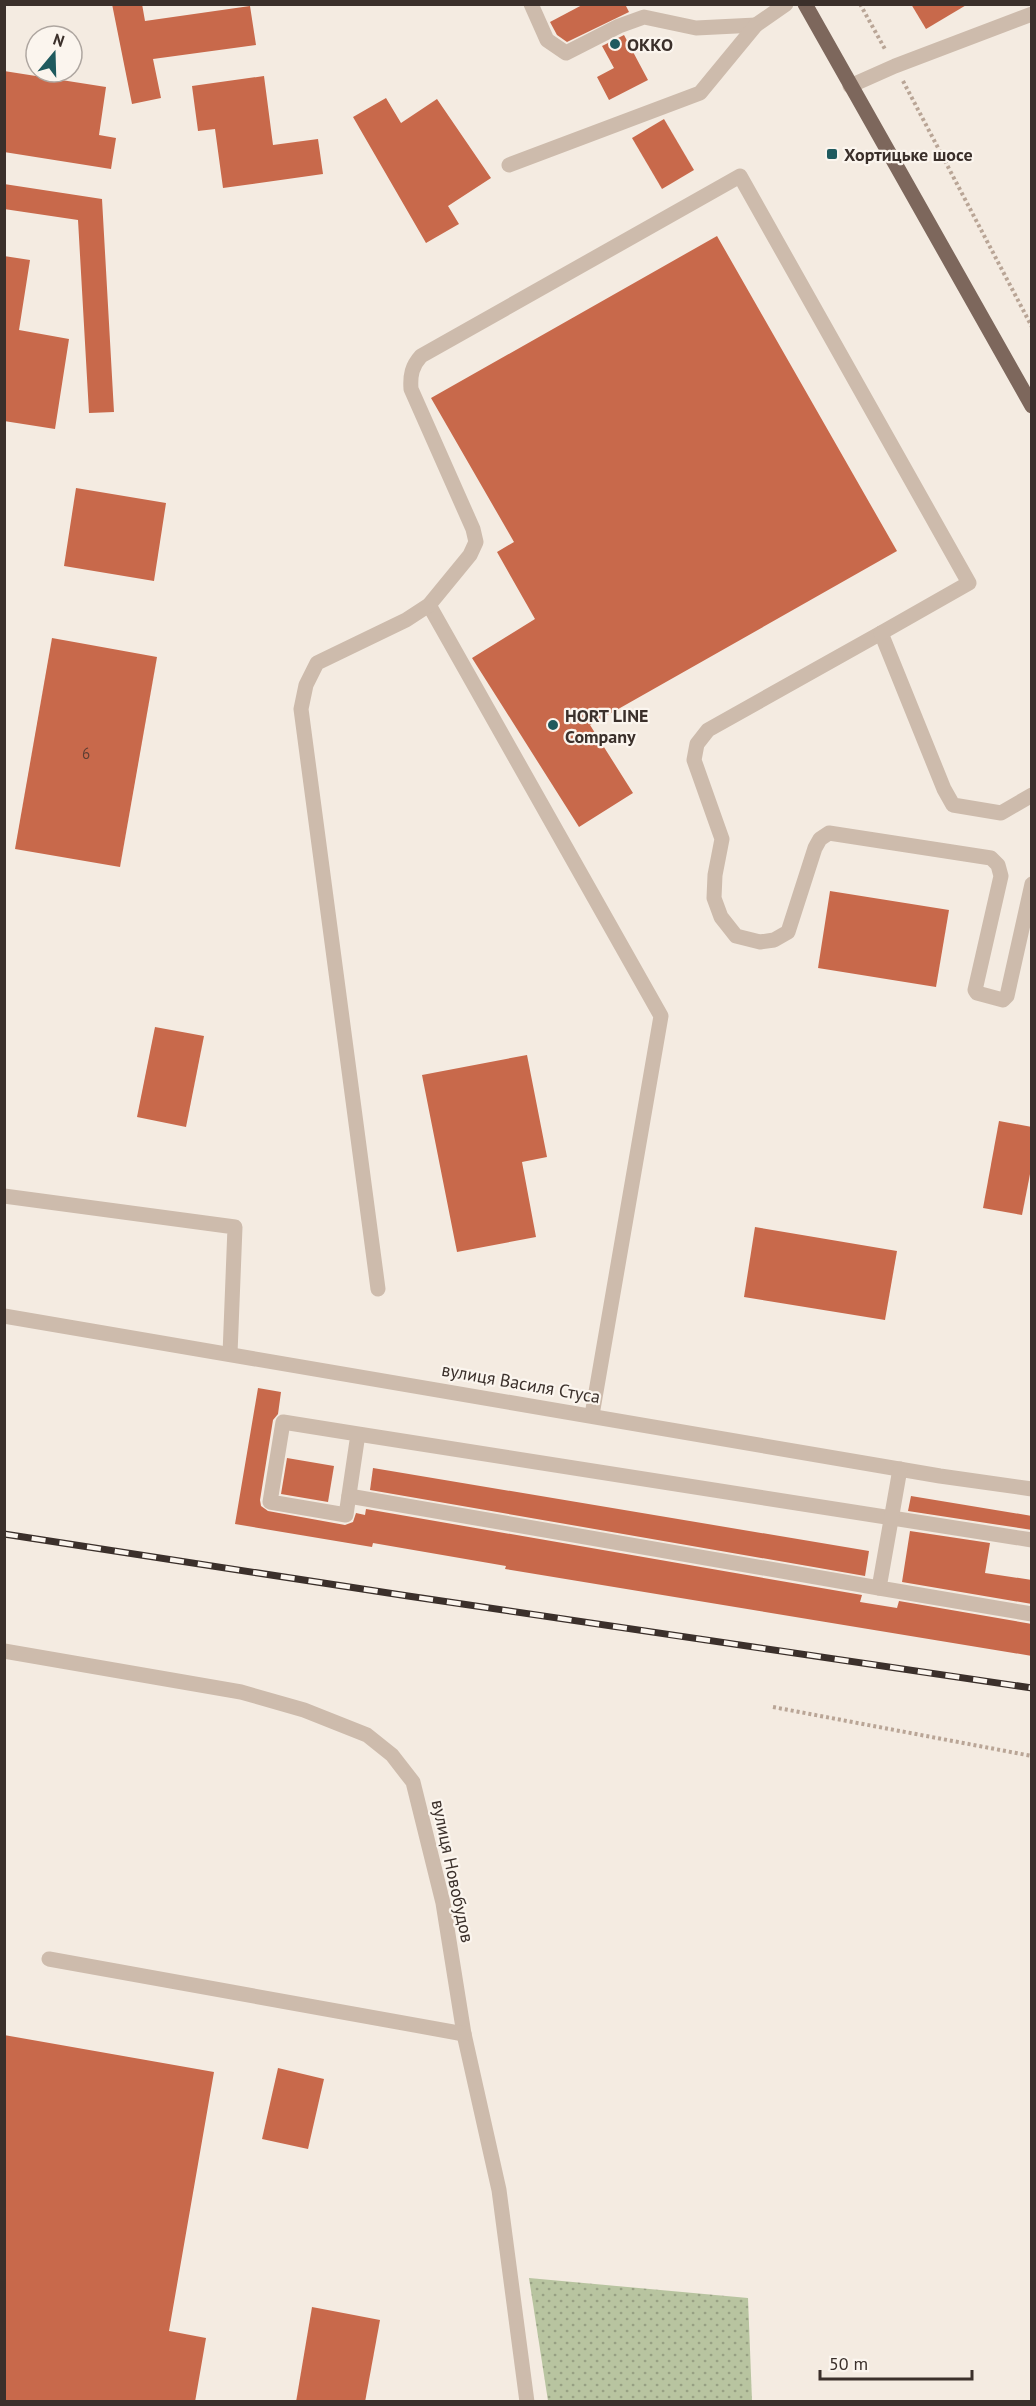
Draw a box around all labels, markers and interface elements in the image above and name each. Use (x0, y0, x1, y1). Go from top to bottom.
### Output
north arrow (24, 24, 84, 84)
text: N (51, 29, 67, 51)
place label: ОККО (627, 33, 673, 56)
marker: ОККО (608, 37, 622, 51)
place label: Хортицьке шосе (844, 143, 973, 166)
marker: Хортицьке шосе (825, 147, 839, 161)
place label: HORT LINE Company (565, 704, 648, 748)
marker: HORT LINE Company (546, 718, 560, 732)
house number: 6 (82, 744, 90, 763)
street label: вулиця Василя Стуса (440, 1358, 602, 1408)
street label: вулиця Новобудов (427, 1797, 479, 1945)
scale bar (820, 2343, 972, 2381)
text: 50 m (829, 2352, 868, 2375)

